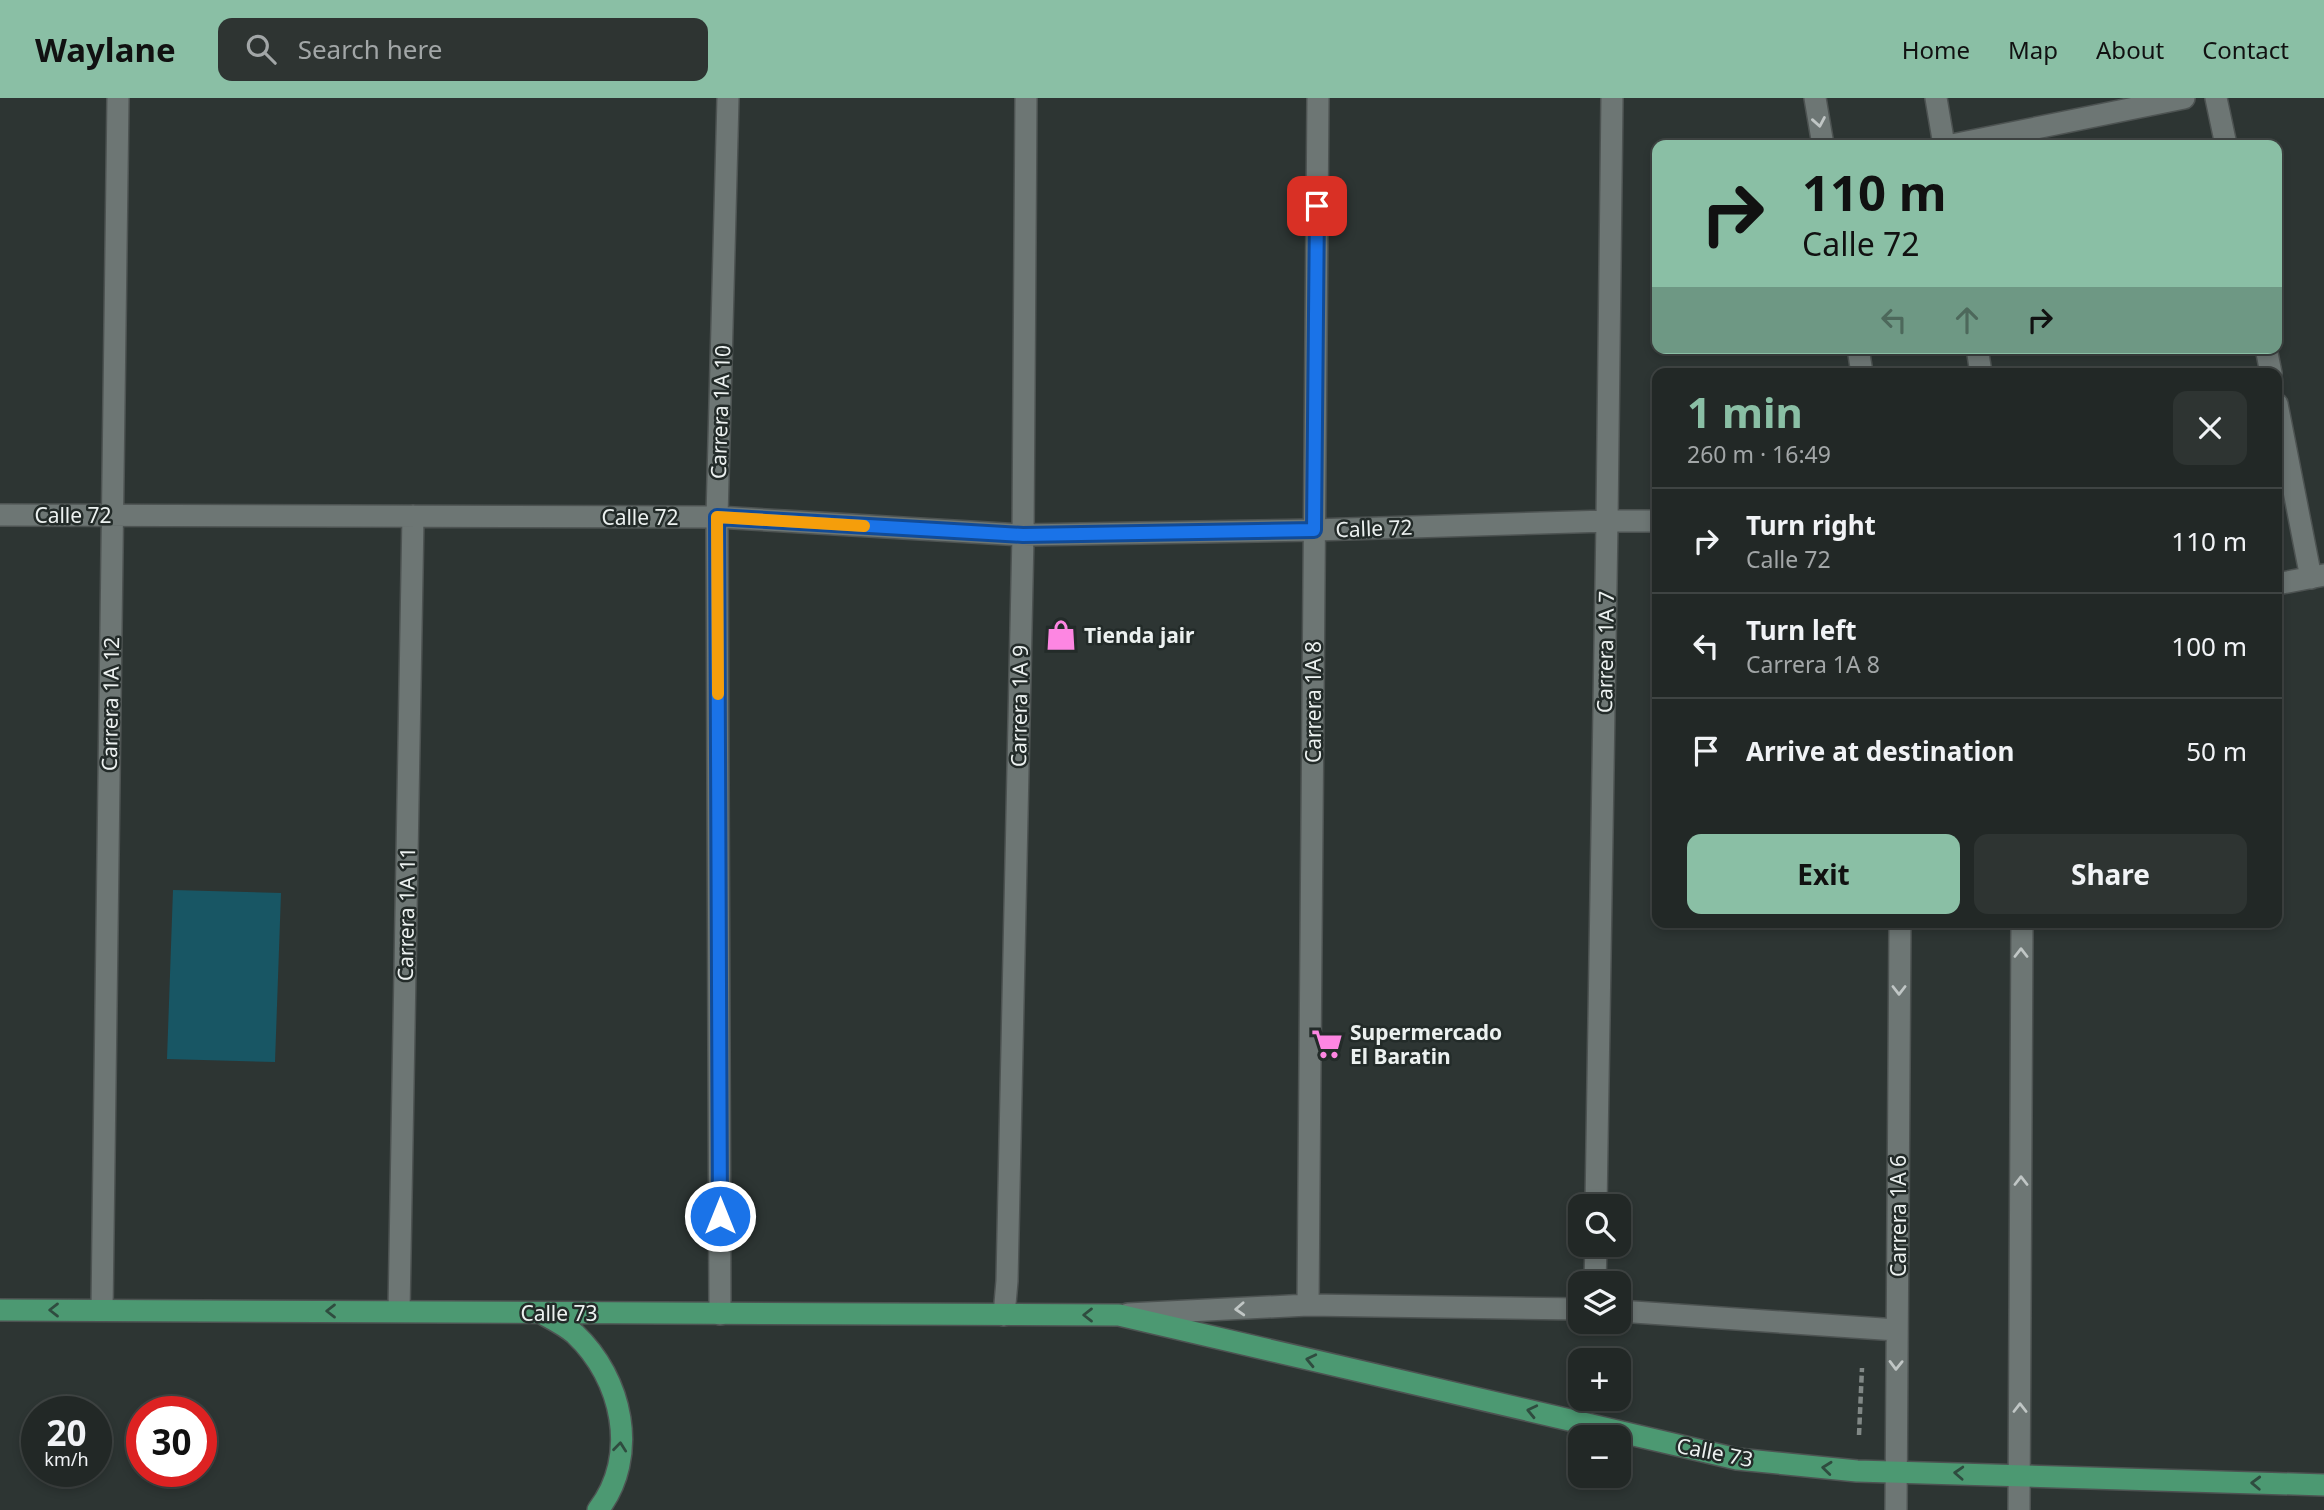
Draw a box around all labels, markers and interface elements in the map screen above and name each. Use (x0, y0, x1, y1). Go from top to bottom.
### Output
search box (218, 18, 708, 81)
text: Waylane (35, 27, 176, 72)
icon: search (242, 30, 280, 68)
text: Search here (298, 31, 442, 67)
text: Home (1902, 33, 1970, 66)
text: Map (2008, 33, 2058, 66)
text: About (2096, 33, 2164, 66)
text: Contact (2202, 33, 2289, 66)
one-way arrow (1811, 116, 1826, 128)
text: 110 m (1802, 159, 1947, 225)
icon: right (1687, 168, 1778, 259)
pin (1287, 176, 1347, 236)
icon: arrive (1298, 187, 1336, 225)
text: Calle 72 (1802, 222, 1920, 265)
icon: left (1875, 301, 1913, 339)
icon: ahead (1948, 301, 1986, 339)
icon: right (2021, 301, 2059, 339)
street label: Carrera 1A 10 (704, 344, 736, 480)
text: 1 min (1687, 383, 1803, 440)
button: close (2173, 391, 2247, 465)
text: 260 m · 16:49 (1687, 438, 1831, 470)
street label: Calle 72 (34, 501, 112, 529)
street label: Calle 72 (601, 503, 679, 531)
text: Turn right (1746, 507, 1876, 543)
street label: Calle 72 (1335, 513, 1413, 543)
icon: right (1687, 522, 1725, 560)
text: 110 m (2171, 523, 2247, 559)
text: Calle 72 (1746, 543, 1831, 575)
street label: Carrera 1A 7 (1590, 591, 1620, 713)
text: Turn left (1746, 612, 1857, 648)
shop icon: Tienda jair (1044, 618, 1078, 652)
place label: Tienda jair (1084, 621, 1195, 649)
icon: left (1687, 627, 1725, 665)
text: 100 m (2171, 628, 2247, 664)
street label: Carrera 1A 12 (95, 637, 125, 771)
street label: Carrera 1A 8 (1299, 641, 1327, 763)
street label: Carrera 1A 9 (1004, 645, 1034, 767)
text: Carrera 1A 8 (1746, 648, 1880, 680)
icon: arrive (1687, 732, 1725, 770)
text: Arrive at destination (1746, 733, 2015, 769)
text: 50 m (2186, 733, 2247, 769)
button: Exit (1687, 834, 1960, 914)
button: Share (1974, 834, 2247, 914)
street label: Carrera 1A 11 (391, 847, 421, 981)
one-way arrow (2013, 947, 2029, 958)
one-way arrow (1892, 985, 1907, 996)
place label: Supermercado El Baratin (1350, 1018, 1502, 1070)
supermarket icon: Supermercado El Baratin (1310, 1027, 1344, 1061)
street label: Carrera 1A 6 (1884, 1155, 1912, 1277)
one-way arrow (2013, 1175, 2029, 1185)
position arrow (683, 1179, 757, 1253)
map controls (1568, 1194, 1631, 1488)
button: search (1568, 1194, 1631, 1257)
button: layers (1568, 1271, 1631, 1334)
street label: Calle 73 (520, 1299, 598, 1327)
one-way arrow (1234, 1301, 1245, 1316)
one-way arrow (48, 1302, 59, 1318)
one-way arrow (325, 1303, 335, 1319)
one-way arrow (1083, 1307, 1093, 1323)
button: + (1568, 1348, 1631, 1411)
one-way arrow (1305, 1353, 1317, 1368)
one-way arrow (1888, 1360, 1904, 1371)
speed limit sign: 30 (126, 1396, 217, 1487)
one-way arrow (2012, 1402, 2028, 1413)
one-way arrow (1526, 1405, 1538, 1419)
text: 20 (46, 1409, 87, 1456)
button: − (1568, 1425, 1631, 1488)
street label: Calle 73 (1674, 1431, 1756, 1473)
one-way arrow (612, 1441, 627, 1452)
text: km/h (44, 1447, 89, 1471)
one-way arrow (1822, 1461, 1833, 1476)
one-way arrow (1953, 1466, 1964, 1481)
one-way arrow (2250, 1476, 2261, 1491)

